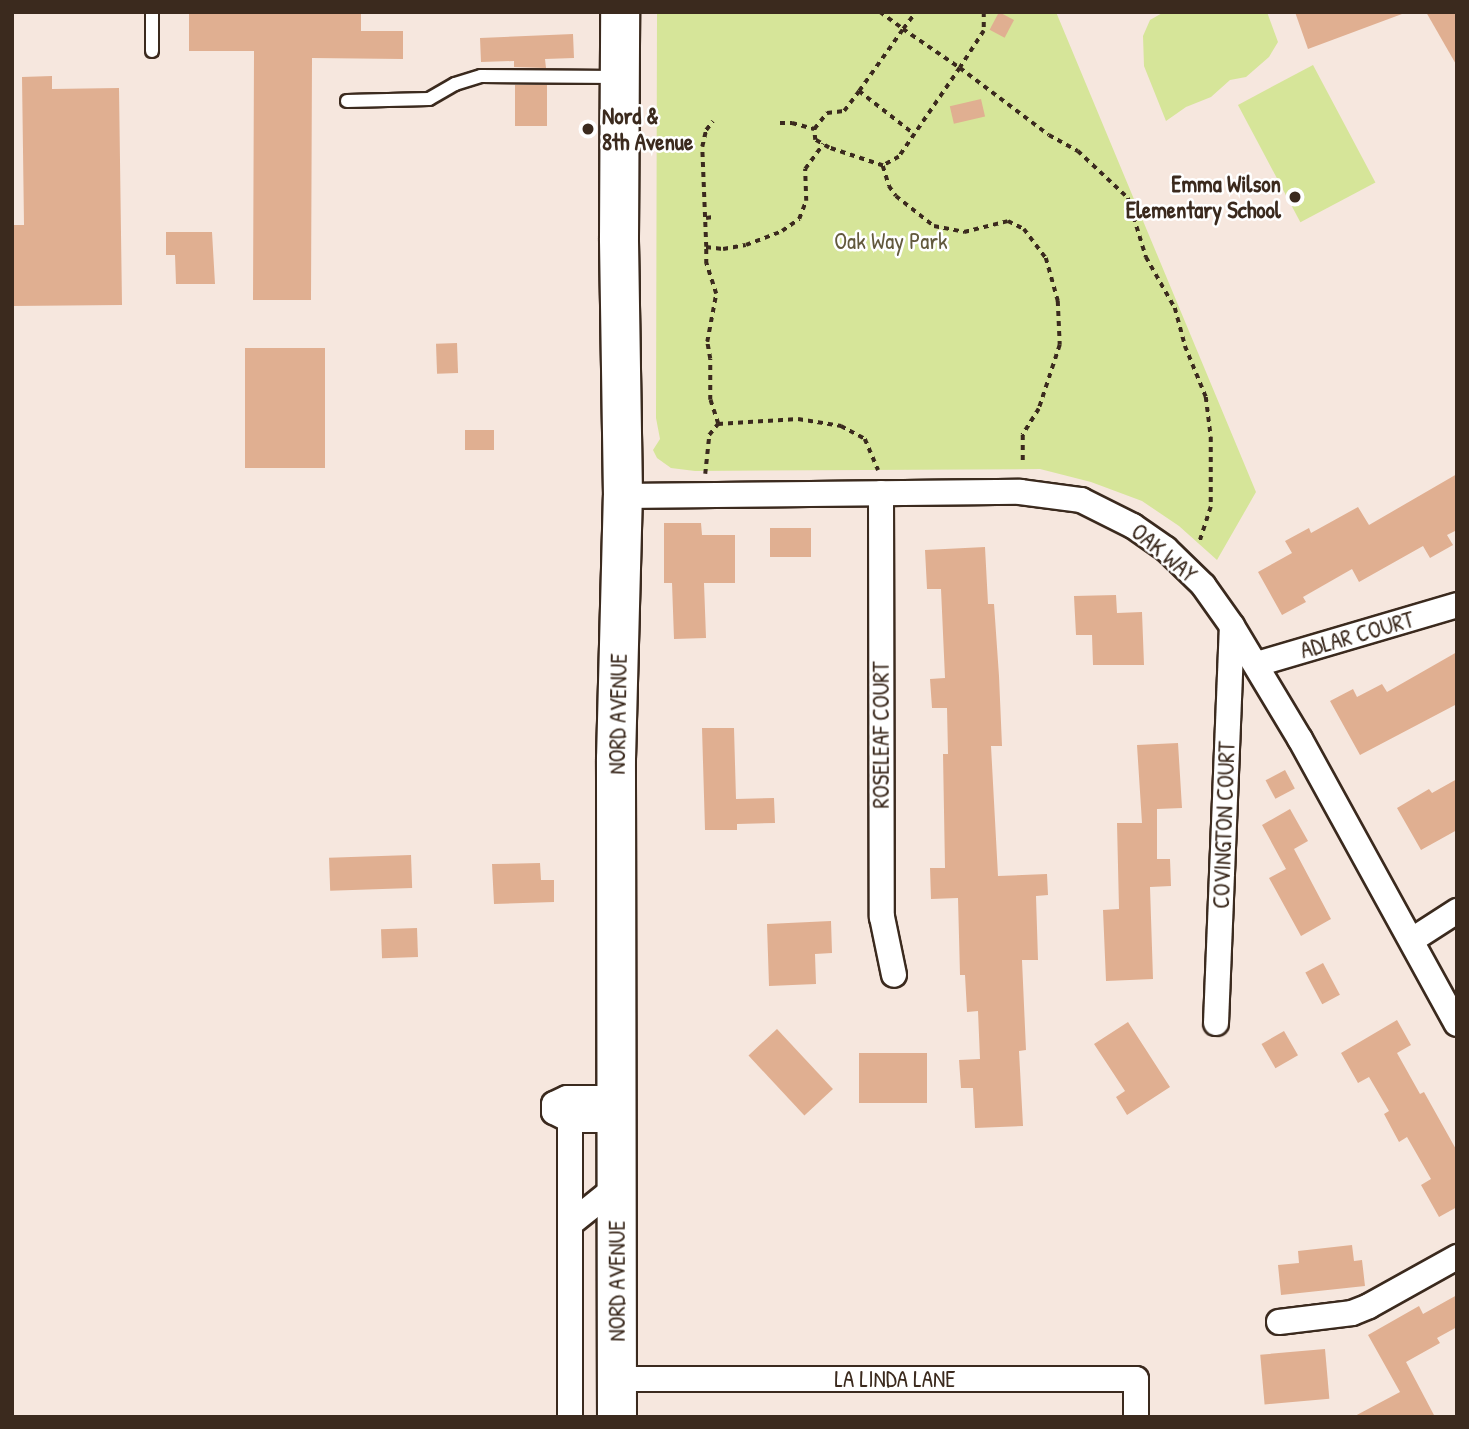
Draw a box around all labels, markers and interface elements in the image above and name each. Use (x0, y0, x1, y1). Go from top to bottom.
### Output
place label: Nord & 8th Avenue (602, 102, 693, 156)
marker: Nord & 8th Avenue (580, 121, 596, 137)
place label: Emma Wilson Elementary School (1126, 170, 1281, 224)
marker: Emma Wilson Elementary School (1287, 189, 1303, 205)
park label: Oak Way Park (834, 227, 948, 255)
street label: OAK WAY (1126, 518, 1202, 588)
street label: ADLAR COURT (1297, 606, 1417, 664)
street label: NORD AVENUE (603, 653, 633, 775)
street label: ROSELEAF COURT (867, 661, 895, 809)
street label: COVINGTON COURT (1207, 741, 1241, 909)
street label: NORD AVENUE (603, 1220, 631, 1342)
street label: LA LINDA LANE (835, 1365, 955, 1393)

